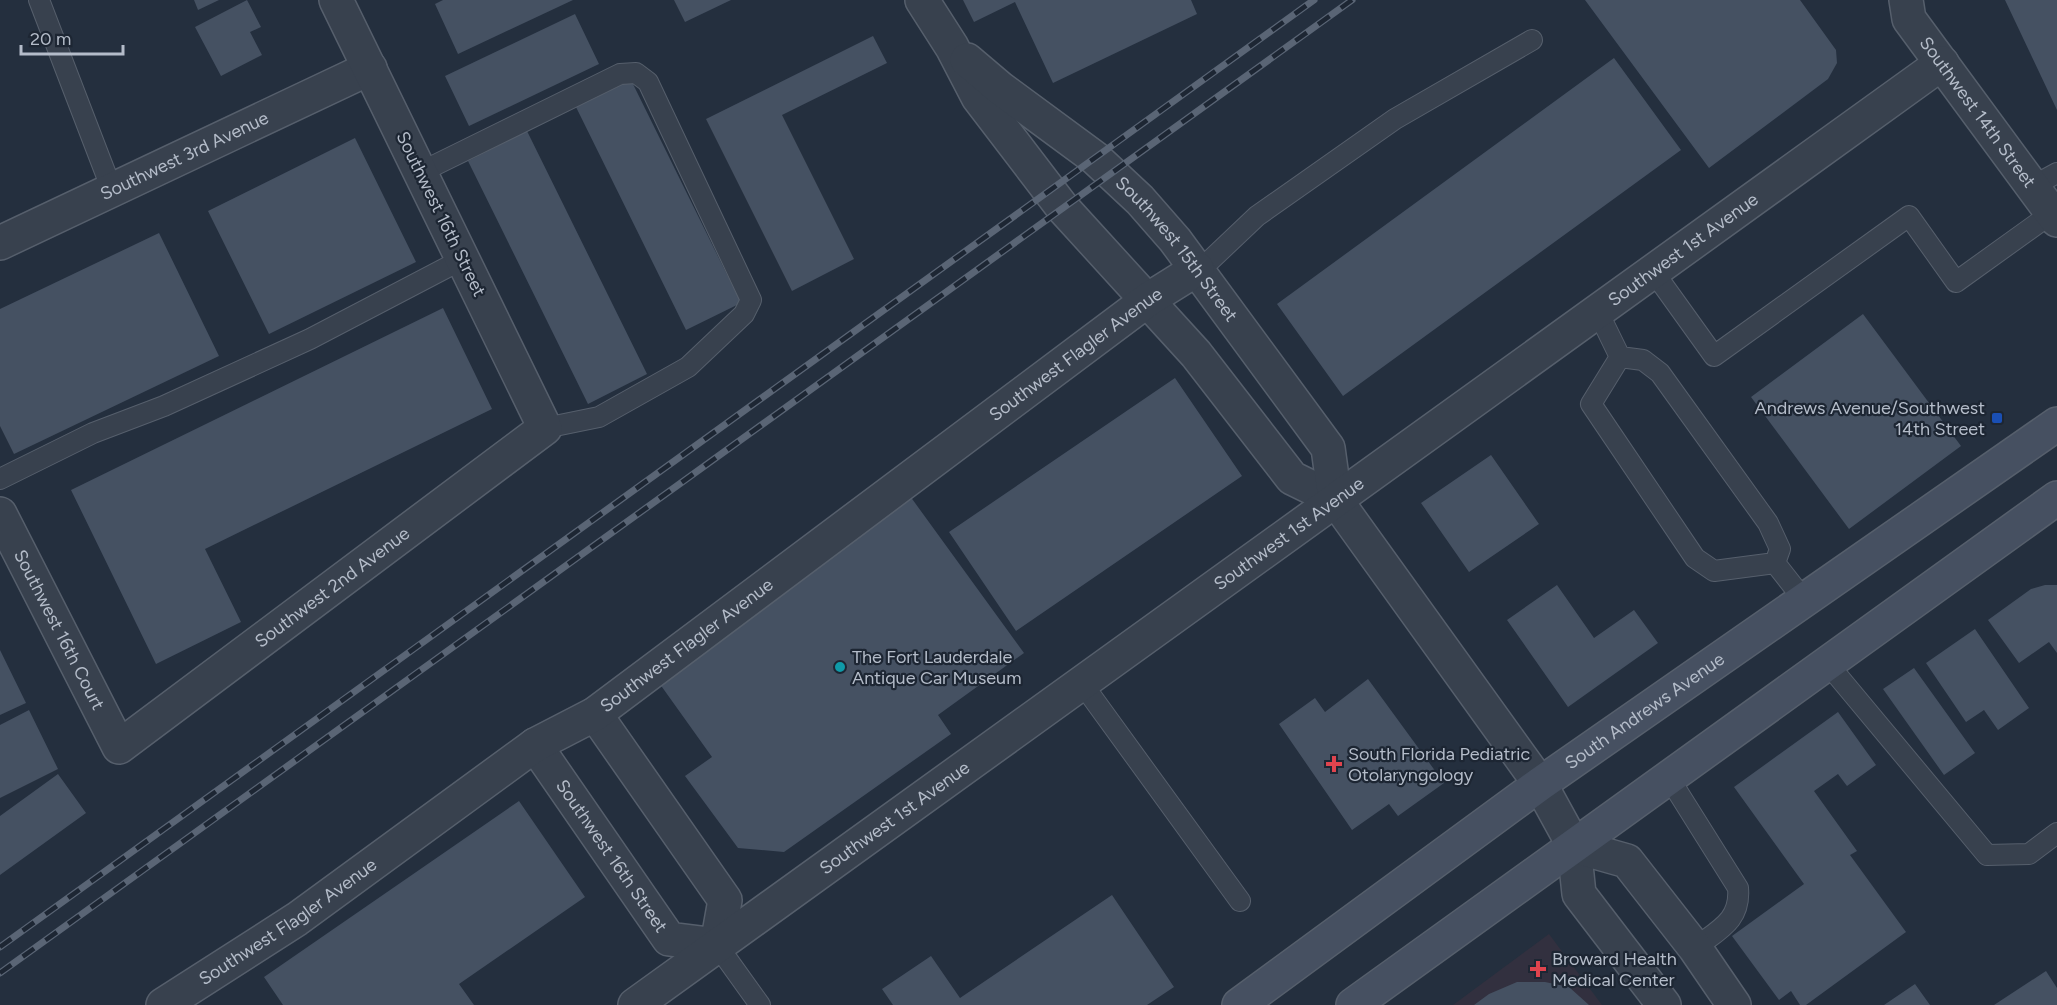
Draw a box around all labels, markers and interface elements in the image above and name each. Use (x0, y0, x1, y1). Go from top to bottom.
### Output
scale bar (21, 18, 123, 56)
text: 20 m (30, 28, 71, 50)
street label: Southwest 14th Street (1915, 32, 2041, 192)
street label: Southwest 3rd Avenue (97, 107, 272, 205)
street label: Southwest 16th Street (391, 128, 491, 300)
street label: Southwest 15th Street (1111, 172, 1242, 326)
street label: Southwest 1st Avenue (1604, 188, 1763, 311)
street label: Southwest Flagler Avenue (985, 282, 1166, 426)
place label: Andrews Avenue/Southwest 14th Street (1755, 397, 1985, 440)
marker: Andrews Avenue/Southwest 14th Street (1990, 411, 2004, 425)
street label: Southwest 1st Avenue (1210, 472, 1368, 595)
street label: Southwest 2nd Avenue (250, 522, 414, 652)
street label: Southwest 16th Court (9, 546, 109, 714)
street label: Southwest Flagler Avenue (596, 573, 778, 717)
place label: The Fort Lauderdale Antique Car Museum (852, 646, 1021, 689)
street label: South Andrews Avenue (1561, 648, 1729, 774)
marker: The Fort Lauderdale Antique Car Museum (833, 660, 847, 674)
place label: South Florida Pediatric Otolaryngology (1348, 743, 1530, 786)
marker: South Florida Pediatric Otolaryngology (1325, 755, 1343, 773)
street label: Southwest 1st Avenue (815, 756, 974, 879)
street label: Southwest 16th Street (551, 775, 672, 937)
street label: Southwest Flagler Avenue (195, 853, 381, 990)
place label: Broward Health Medical Center (1552, 948, 1677, 991)
marker: Broward Health Medical Center (1529, 960, 1547, 978)

